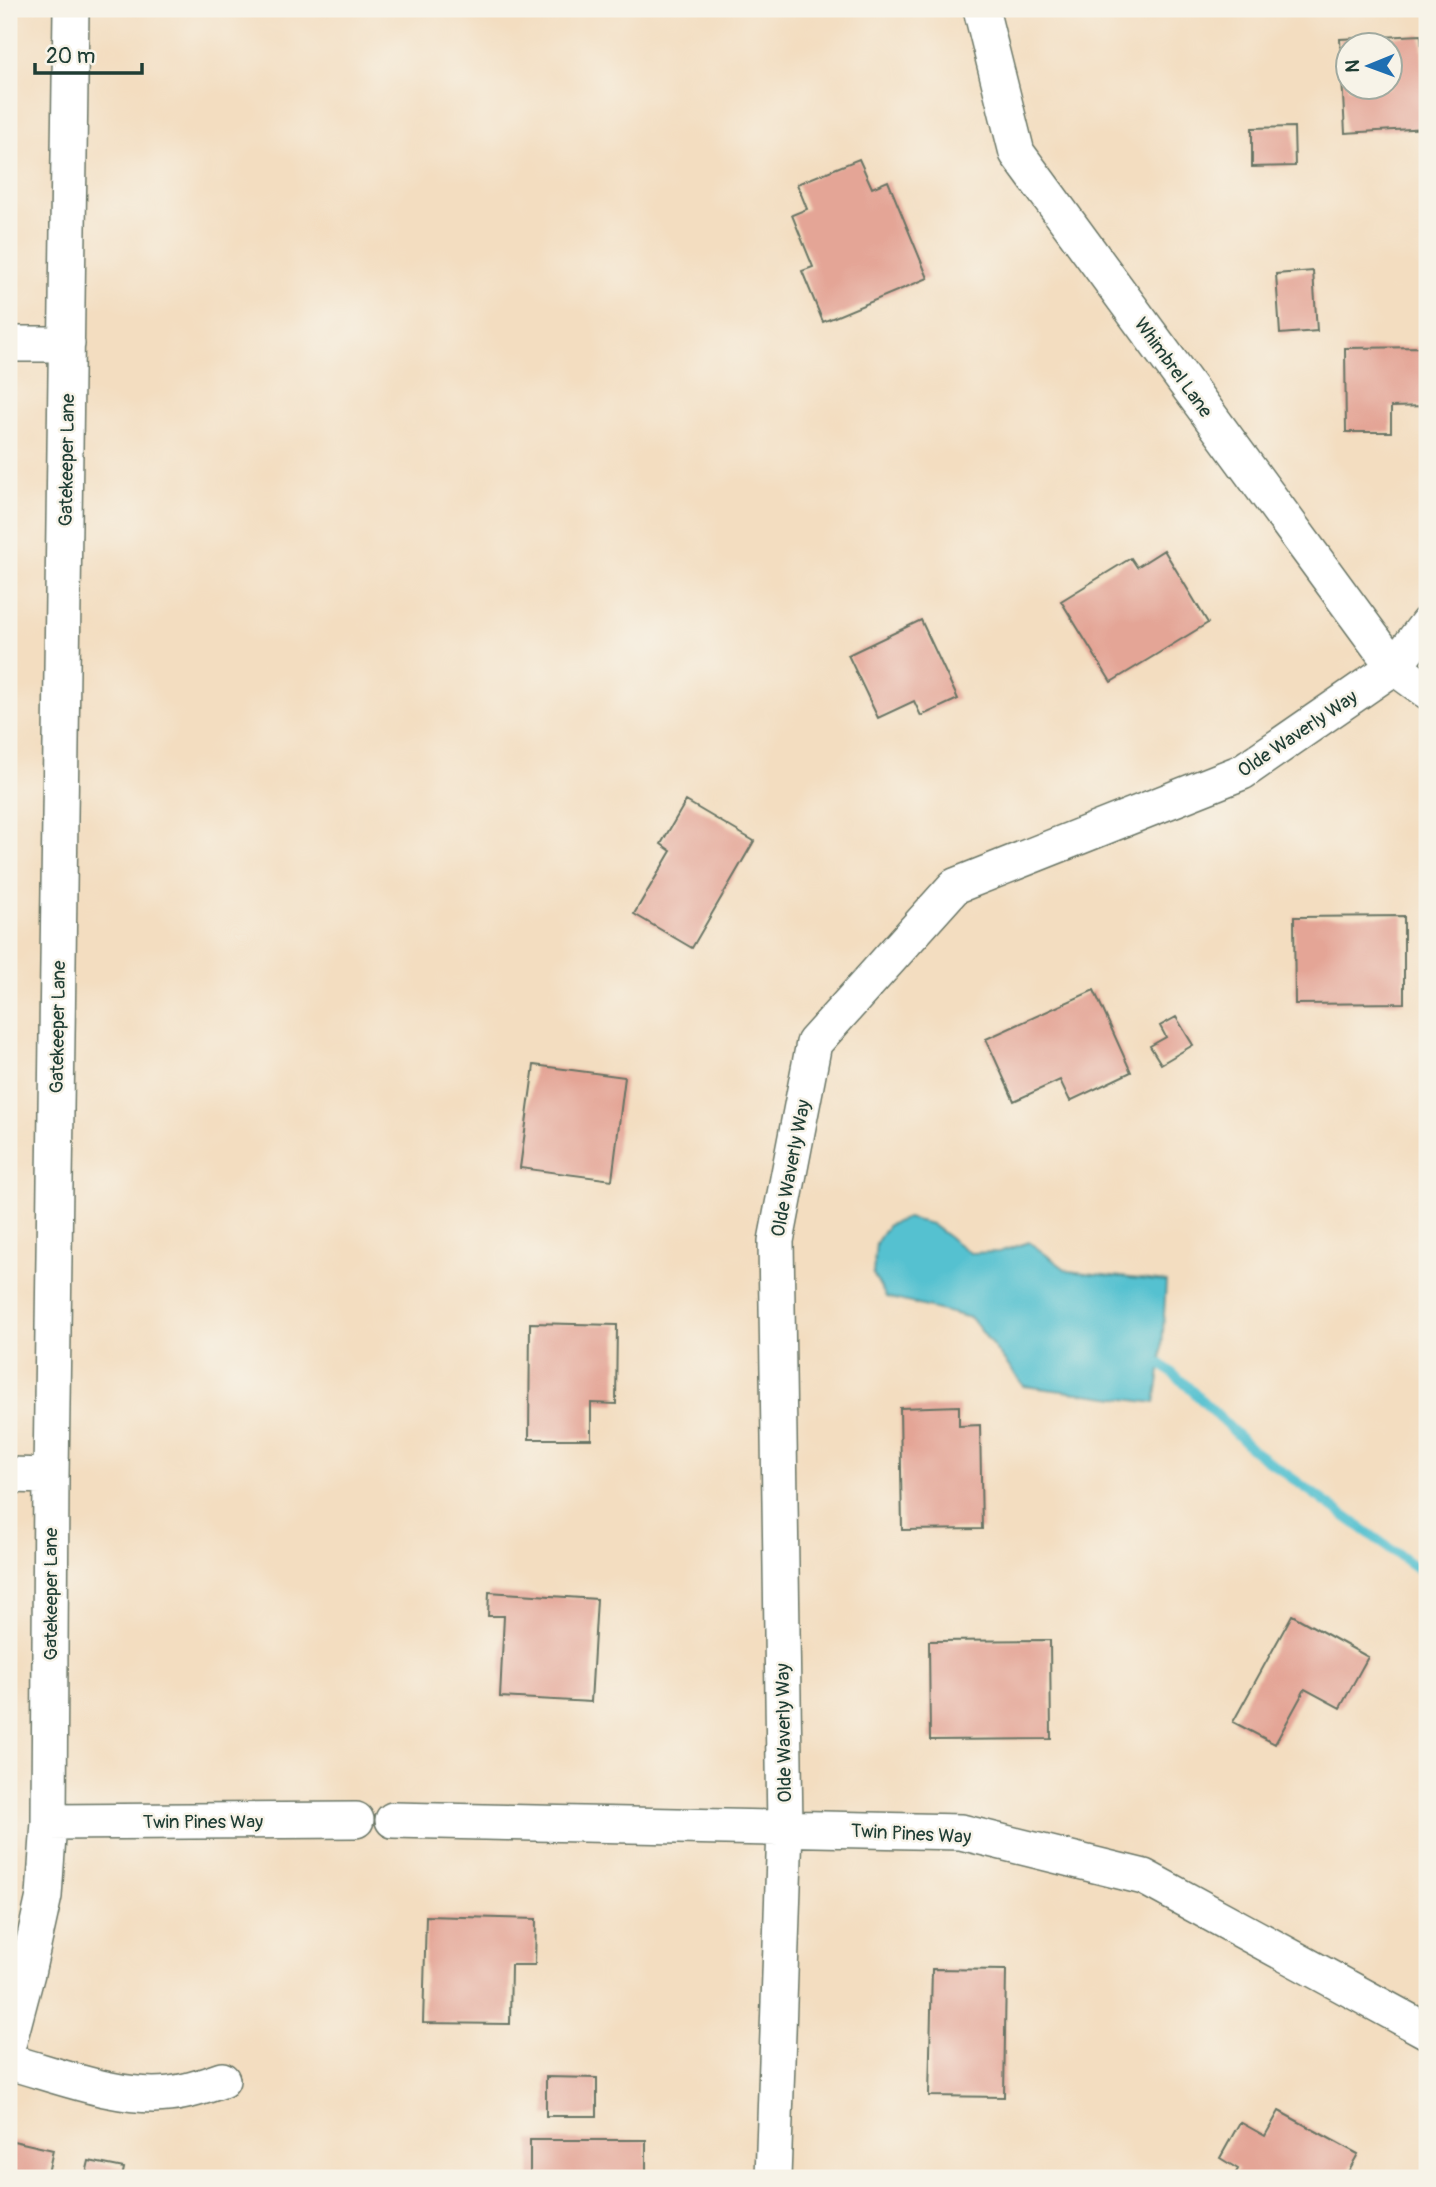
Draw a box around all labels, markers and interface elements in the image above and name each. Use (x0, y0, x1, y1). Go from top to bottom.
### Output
scale bar (35, 32, 142, 76)
north arrow (1334, 32, 1404, 102)
text: 20 m (46, 43, 95, 70)
text: N (1341, 60, 1365, 73)
street label: Whimbrel Lane (1129, 313, 1218, 423)
street label: Gatekeeper Lane (54, 393, 80, 527)
street label: Olde Waverly Way (1233, 685, 1362, 783)
street label: Gatekeeper Lane (45, 960, 71, 1094)
street label: Olde Waverly Way (766, 1098, 816, 1239)
street label: Gatekeeper Lane (39, 1527, 63, 1660)
street label: Olde Waverly Way (771, 1663, 797, 1803)
street label: Twin Pines Way (143, 1810, 263, 1834)
street label: Twin Pines Way (850, 1819, 972, 1849)

